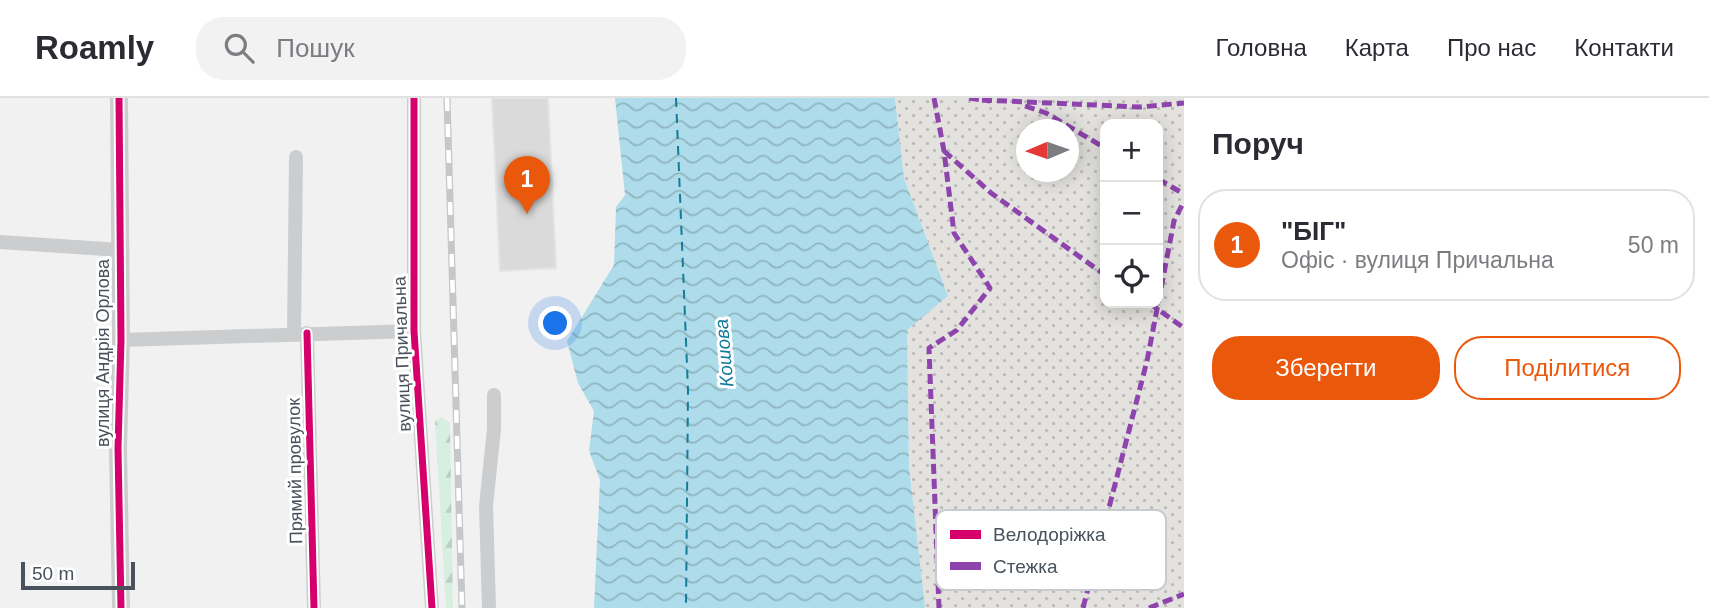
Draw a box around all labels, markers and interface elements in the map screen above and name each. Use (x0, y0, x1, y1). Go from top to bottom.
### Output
search box (196, 17, 686, 80)
text: Roamly (35, 29, 154, 66)
icon: search (220, 29, 258, 67)
text: Пошук (276, 33, 355, 63)
text: Головна (1216, 34, 1307, 61)
text: Карта (1345, 34, 1409, 61)
text: Про нас (1447, 34, 1536, 61)
text: Контакти (1574, 34, 1674, 61)
north arrow (1016, 119, 1079, 182)
map controls (1100, 119, 1163, 308)
button: + (1100, 119, 1163, 182)
text: Поруч (1212, 127, 1304, 160)
pin: 1 (504, 156, 550, 214)
button: − (1100, 182, 1163, 245)
text: "БІГ" (1281, 216, 1346, 246)
text: 1 (1231, 232, 1243, 258)
text: 50 m (1628, 232, 1679, 258)
button: locate (1100, 245, 1163, 308)
text: Офіс · вулиця Причальна (1281, 247, 1554, 273)
street label: вулиця Андрія Орлова (93, 258, 113, 447)
street label: вулиця Причальна (389, 275, 415, 432)
your location (538, 306, 572, 340)
water label: Кошова (711, 318, 737, 388)
button: Зберегти (1212, 336, 1440, 400)
button: Поділитися (1454, 336, 1681, 400)
street label: Прямий провулок (284, 398, 306, 544)
legend (936, 510, 1166, 590)
text: Велодоріжка (993, 524, 1106, 545)
text: Стежка (993, 556, 1058, 577)
scale bar (21, 559, 135, 591)
text: 50 m (32, 563, 74, 584)

